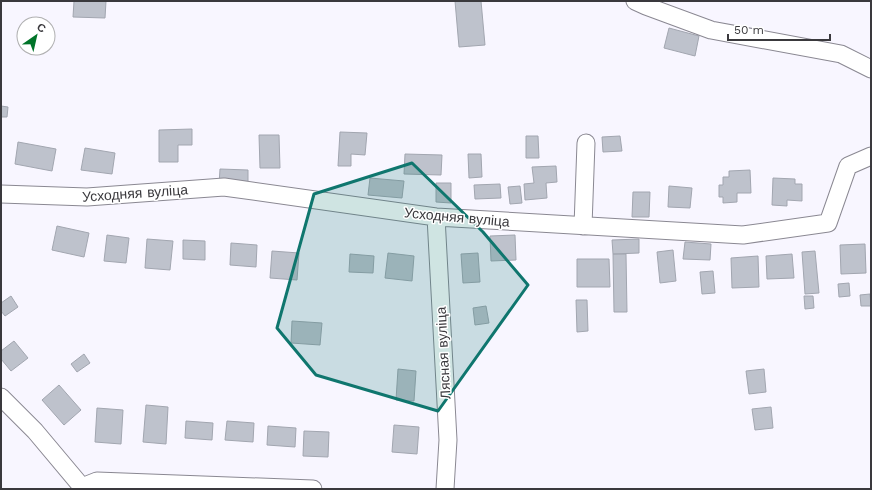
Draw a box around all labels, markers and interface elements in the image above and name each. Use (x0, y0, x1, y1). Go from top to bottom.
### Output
north arrow (16, 16, 56, 56)
scale bar (728, 16, 830, 42)
text: С (34, 21, 48, 36)
text: 50 m (734, 23, 764, 37)
street label: Усходняя вуліца (82, 181, 189, 205)
street label: Усходняя вуліца (403, 204, 511, 230)
street label: Лясная вуліца (433, 306, 453, 400)

